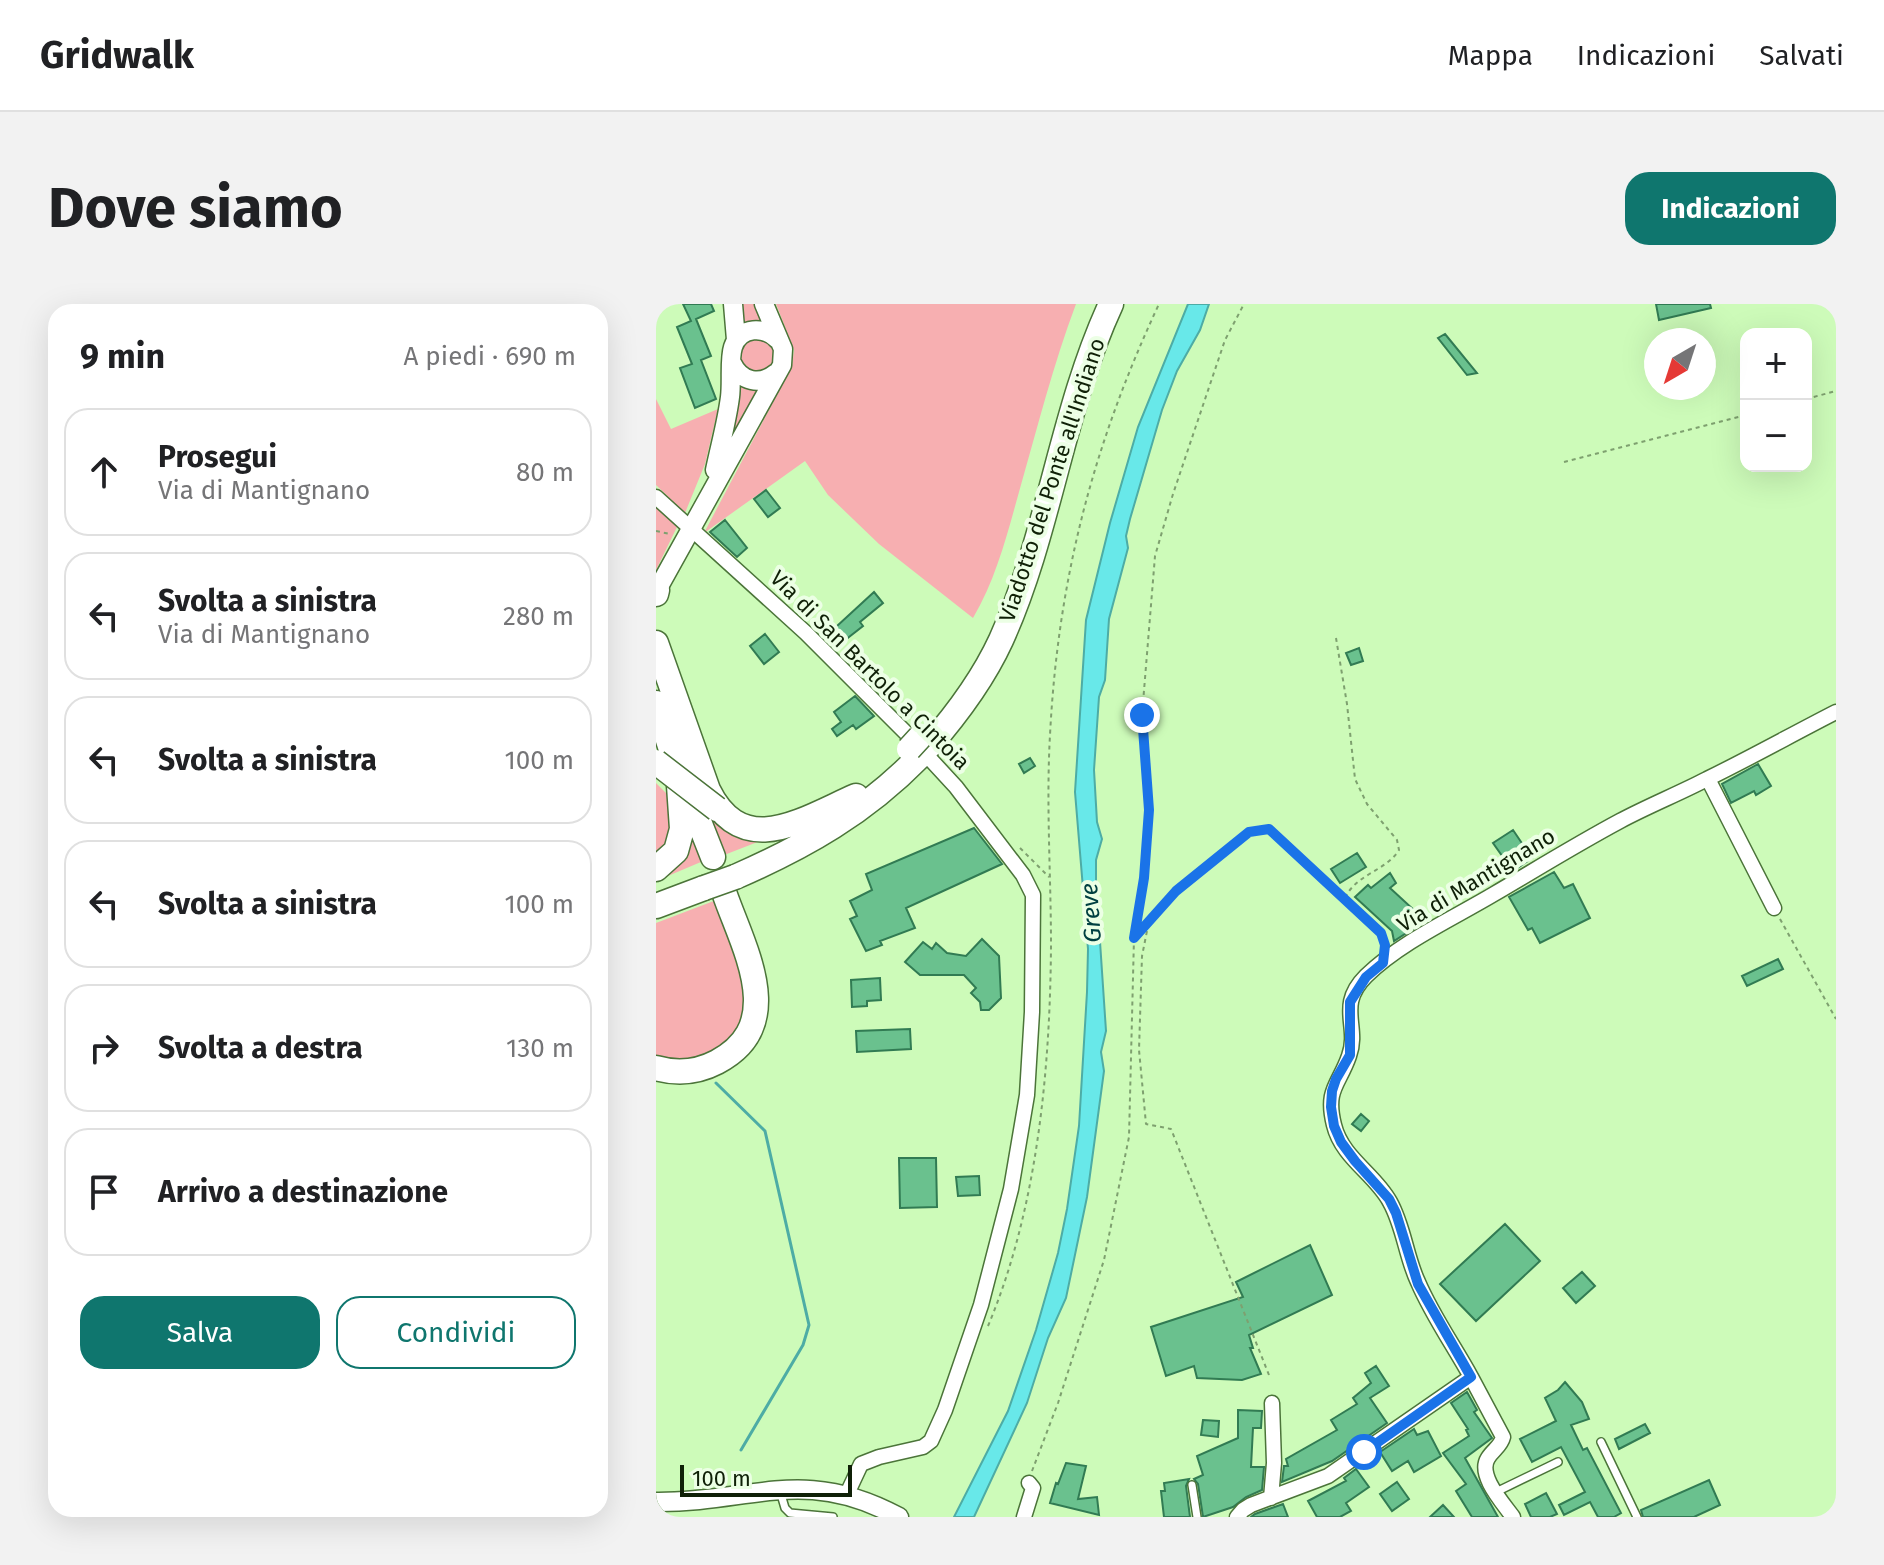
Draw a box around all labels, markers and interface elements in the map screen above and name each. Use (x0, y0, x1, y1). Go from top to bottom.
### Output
text: Gridwalk (40, 32, 194, 78)
text: Mappa (1448, 39, 1533, 72)
text: Indicazioni (1577, 39, 1715, 72)
text: Salvati (1759, 39, 1844, 72)
button: Indicazioni (1625, 172, 1836, 245)
text: Dove siamo (48, 175, 343, 242)
north arrow (1644, 328, 1716, 400)
map controls (1740, 328, 1812, 472)
button: + (1740, 328, 1812, 400)
street label: Viadotto del Ponte all'Indiano (993, 335, 1111, 625)
text: 9 min (80, 336, 165, 377)
text: A piedi · 690 m (404, 341, 576, 372)
button: − (1740, 400, 1812, 472)
text: Prosegui (158, 439, 277, 475)
icon: ahead (82, 450, 126, 494)
text: 80 m (516, 457, 574, 488)
text: Via di Mantignano (158, 475, 370, 506)
street label: Via di San Bartolo a Cintoia (765, 565, 975, 775)
text: Svolta a sinistra (158, 583, 377, 619)
icon: left (82, 594, 126, 638)
text: 280 m (503, 601, 574, 632)
text: Via di Mantignano (158, 619, 370, 650)
route end (1124, 697, 1160, 733)
icon: left (82, 738, 126, 782)
text: Svolta a sinistra (158, 742, 377, 778)
text: 100 m (505, 745, 574, 776)
street label: Via di Mantignano (1392, 822, 1560, 938)
icon: left (82, 882, 126, 926)
water label: Greve (1075, 882, 1107, 944)
text: Svolta a sinistra (158, 886, 377, 922)
text: 100 m (505, 889, 574, 920)
icon: right (82, 1026, 126, 1070)
text: Svolta a destra (158, 1030, 363, 1066)
text: 130 m (506, 1033, 574, 1064)
icon: arrive (82, 1170, 126, 1214)
text: Arrivo a destinazione (158, 1174, 448, 1210)
button: Salva (80, 1296, 320, 1369)
button: Condividi (336, 1296, 576, 1369)
route start (1346, 1434, 1382, 1470)
scale bar (680, 1461, 852, 1497)
text: 100 m (692, 1465, 751, 1492)

